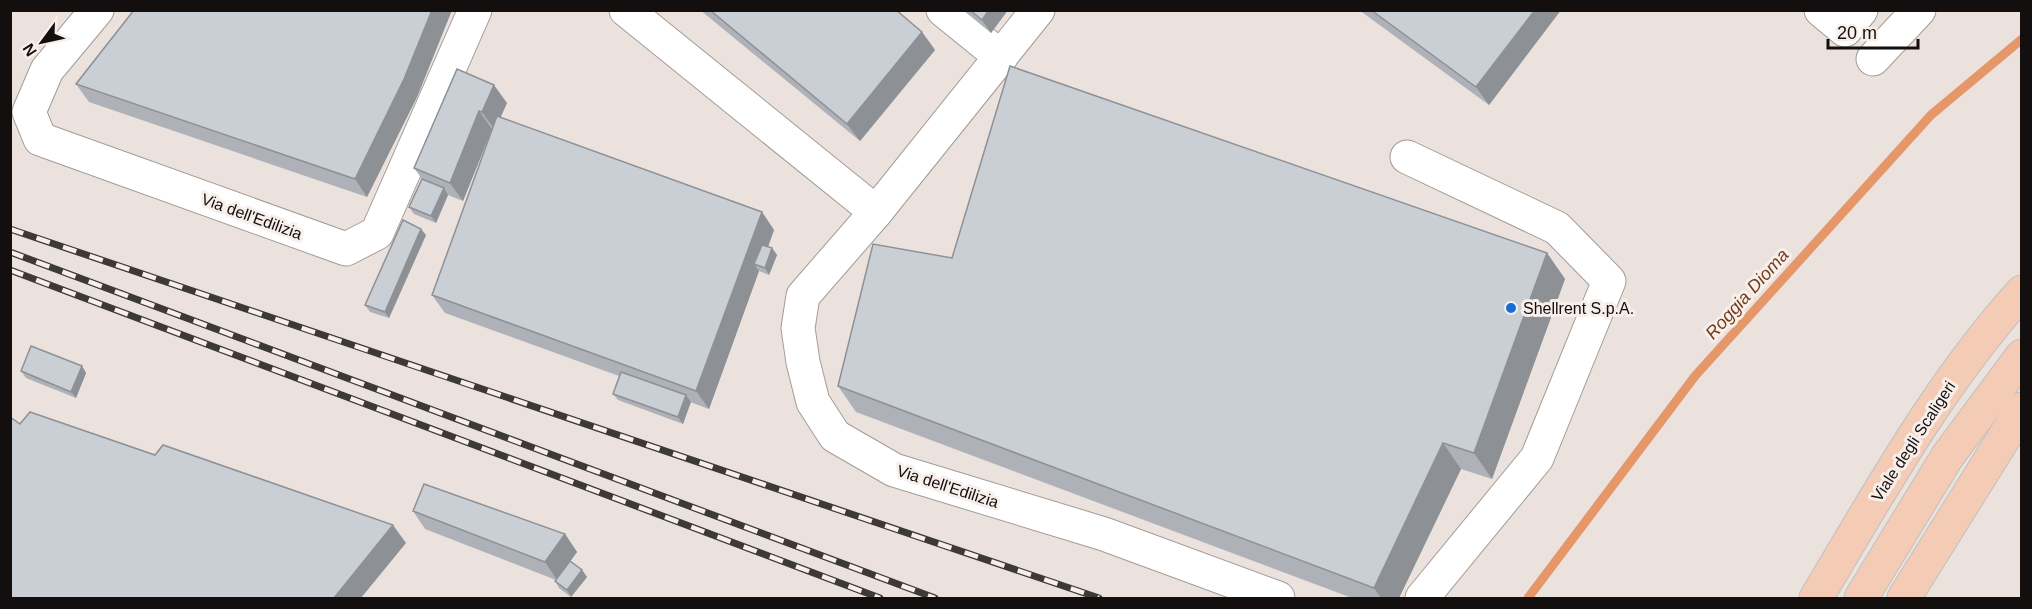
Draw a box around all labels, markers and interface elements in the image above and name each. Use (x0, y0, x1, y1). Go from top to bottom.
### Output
north arrow (12, 12, 72, 72)
scale bar (1828, 12, 1918, 50)
text: 20 m (1837, 23, 1877, 43)
text: N (20, 40, 40, 59)
street label: Via dell'Edilizia (199, 190, 305, 243)
water label: Roggia Dioma (1701, 245, 1793, 343)
place label: Shellrent S.p.A. (1523, 300, 1634, 317)
marker: Shellrent S.p.A. (1504, 301, 1518, 315)
street label: Viale degli Scaligeri (1868, 378, 1958, 504)
street label: Via dell'Edilizia (895, 462, 1001, 511)

